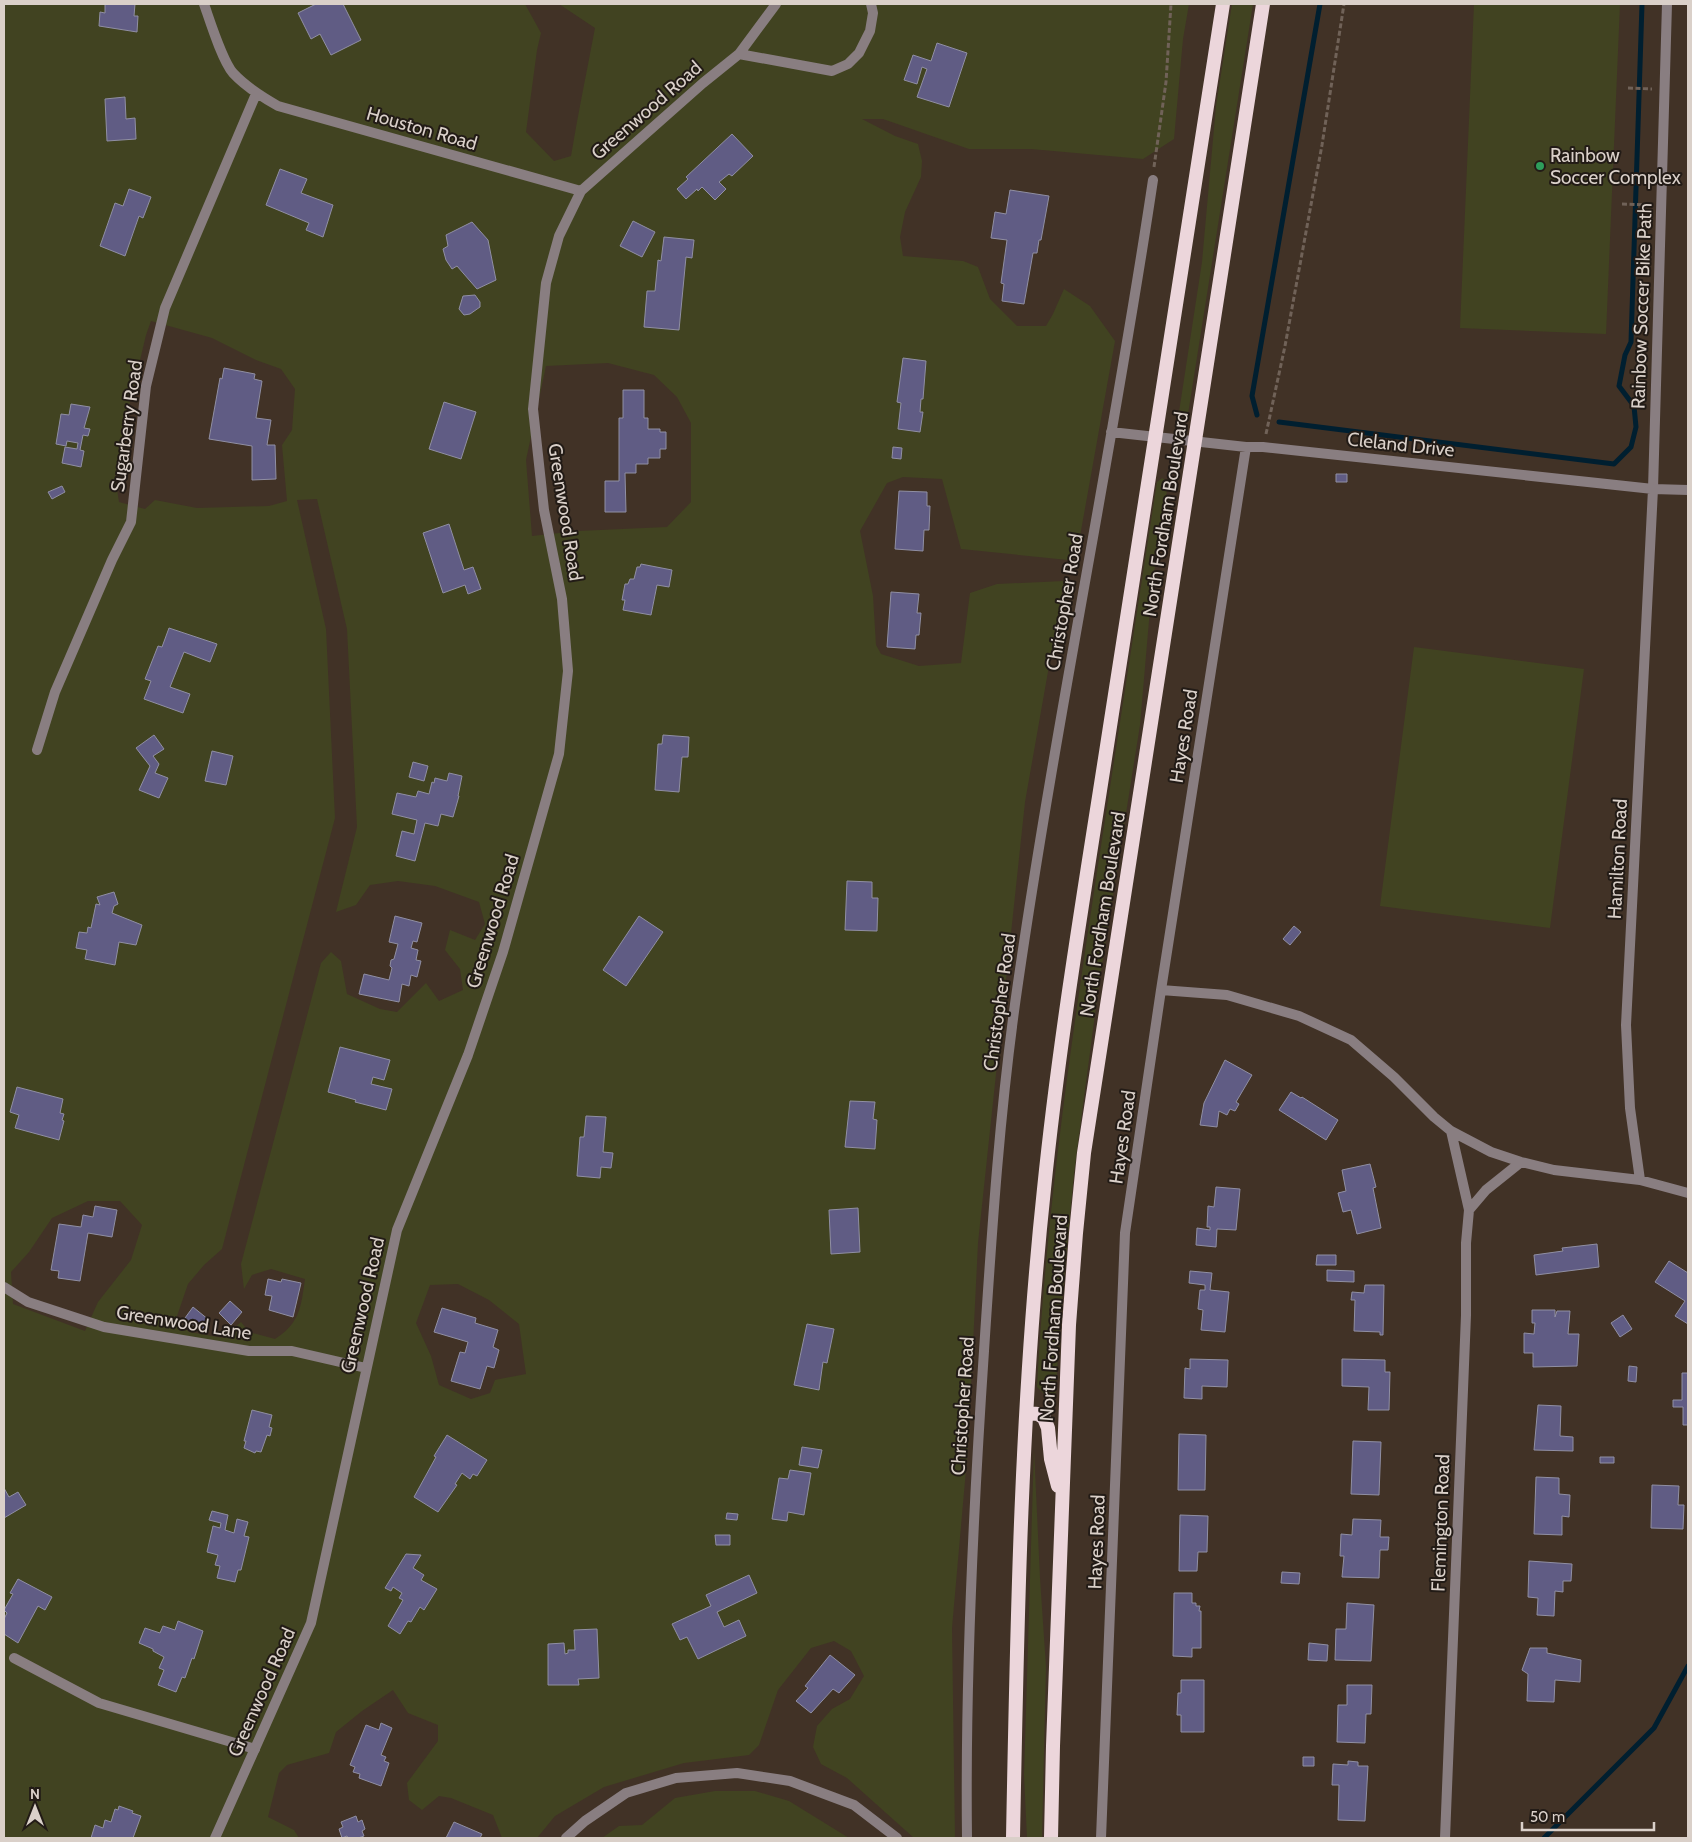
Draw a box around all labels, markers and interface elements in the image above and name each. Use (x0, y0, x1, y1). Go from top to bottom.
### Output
street label: Greenwood Road (586, 56, 706, 165)
street label: Houston Road (364, 102, 480, 155)
place label: Rainbow Soccer Complex (1550, 144, 1681, 189)
marker: Rainbow Soccer Complex (1534, 160, 1546, 172)
street label: Rainbow Soccer Bike Path (1626, 203, 1657, 409)
street label: Sugarberry Road (106, 359, 147, 493)
street label: North Fordham Boulevard (1138, 410, 1193, 618)
street label: Cleland Drive (1346, 427, 1456, 462)
street label: Greenwood Road (543, 442, 588, 582)
street label: Christopher Road (1041, 532, 1088, 672)
street label: Hayes Road (1165, 688, 1202, 785)
street label: Hamilton Road (1603, 798, 1632, 920)
street label: North Fordham Boulevard (1075, 810, 1130, 1018)
street label: Greenwood Road (461, 851, 524, 991)
street label: Christopher Road (978, 932, 1021, 1072)
street label: Hayes Road (1105, 1089, 1140, 1185)
street label: North Fordham Boulevard (1035, 1214, 1072, 1422)
street label: Greenwood Road (336, 1235, 389, 1375)
street label: Greenwood Lane (115, 1300, 254, 1345)
street label: Christopher Road (946, 1336, 979, 1476)
street label: Flemington Road (1427, 1454, 1454, 1592)
street label: Hayes Road (1083, 1494, 1110, 1590)
street label: Greenwood Road (223, 1624, 300, 1760)
north arrow (10, 1782, 60, 1832)
text: N (30, 1785, 40, 1803)
scale bar (1522, 1800, 1654, 1832)
text: 50 m (1530, 1808, 1565, 1826)

